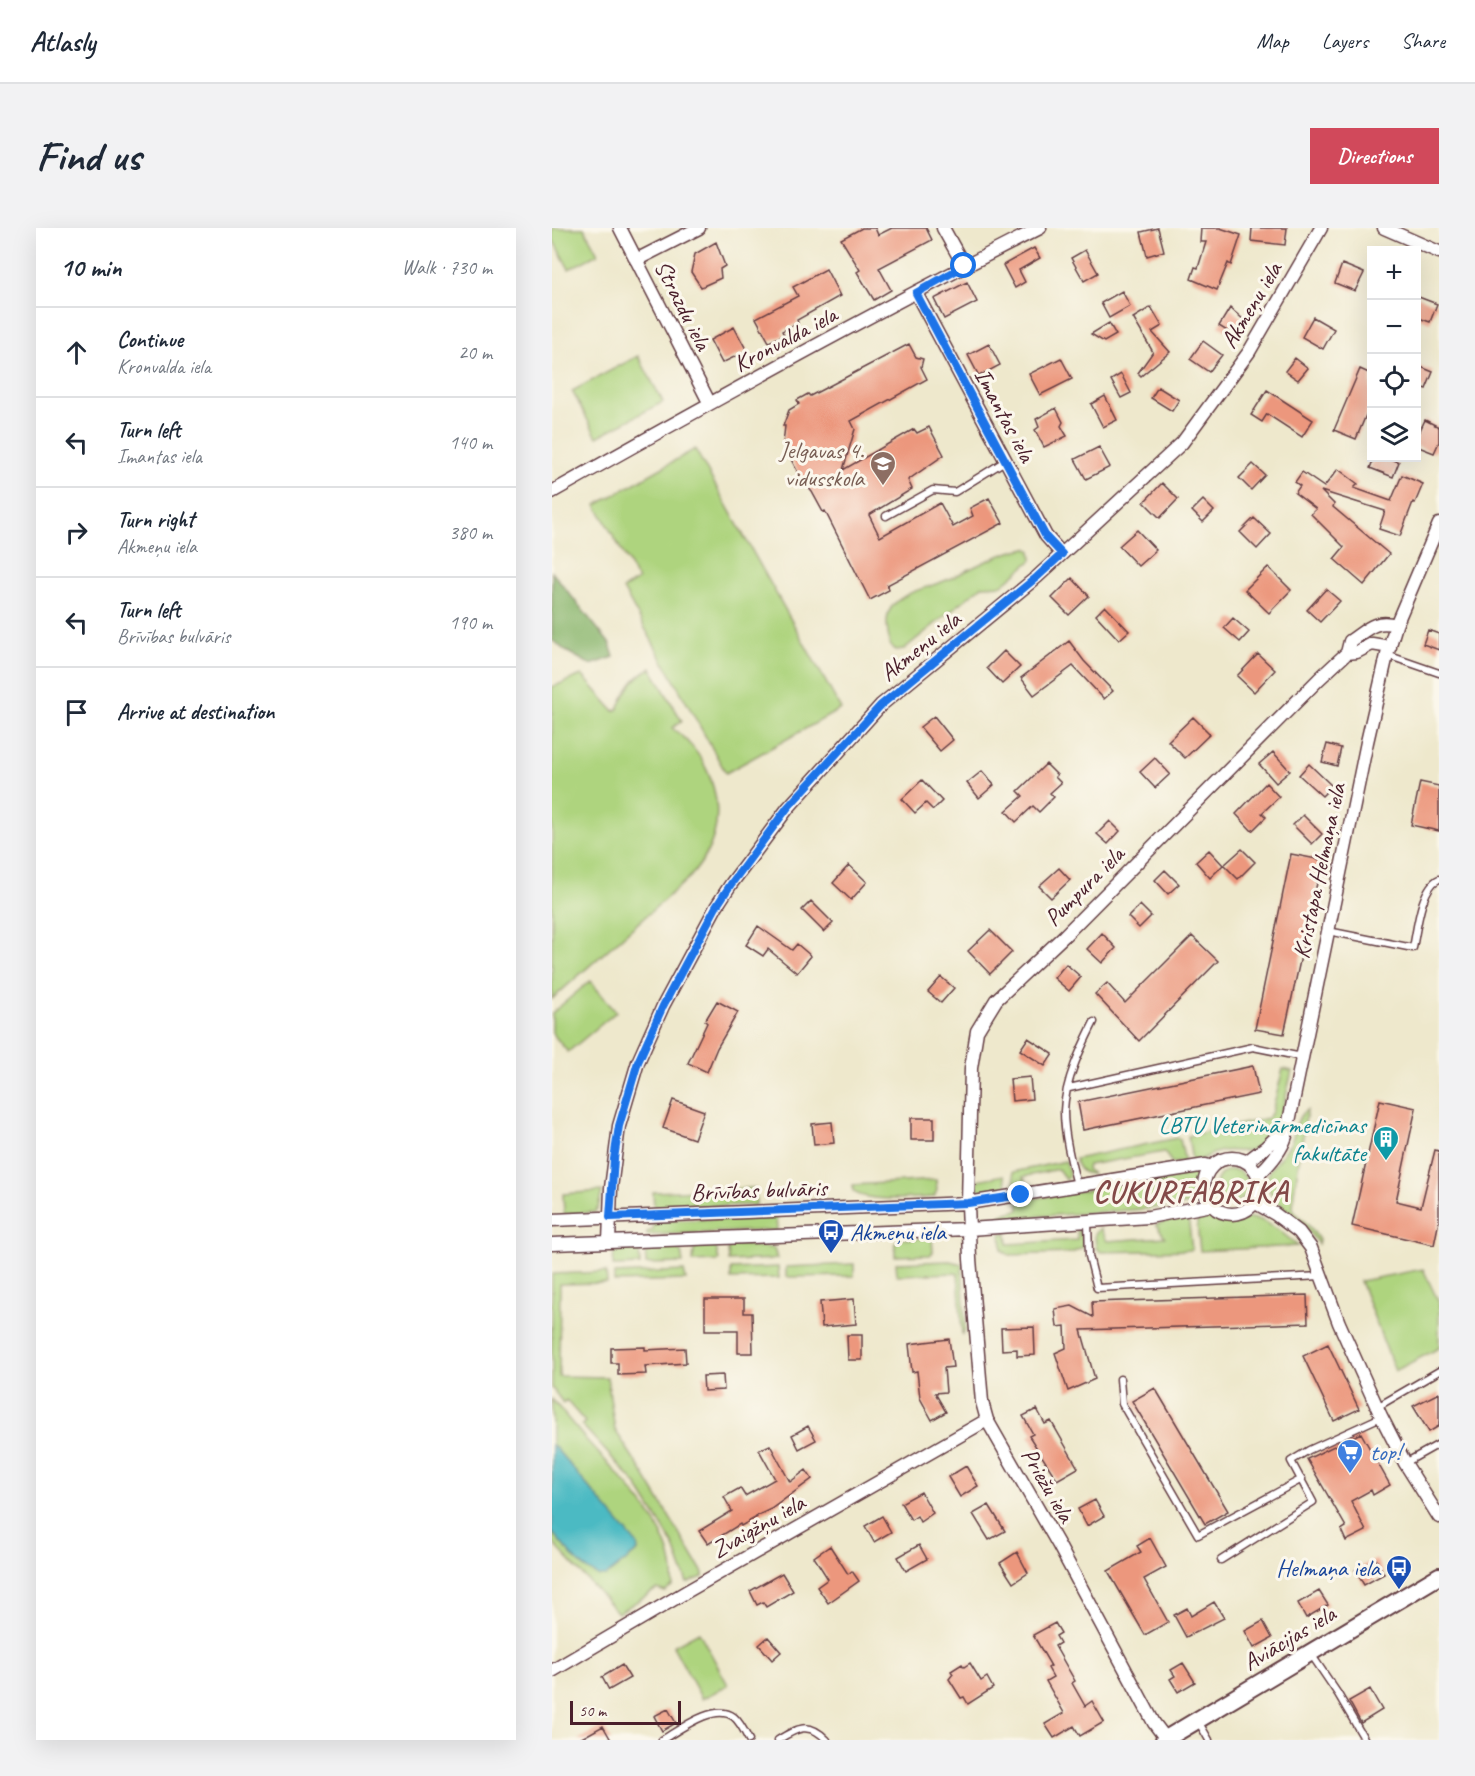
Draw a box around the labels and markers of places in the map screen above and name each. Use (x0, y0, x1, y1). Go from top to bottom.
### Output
place label: Jelgavas 4. vidusskola (778, 435, 865, 493)
school or university icon: Jelgavas 4. vidusskola (868, 449, 898, 487)
place label: LBTU Veterinārmedicīnas fakultāte (1159, 1110, 1368, 1168)
building icon: LBTU Veterinārmedicīnas fakultāte (1371, 1124, 1401, 1162)
bus stop icon: Akmeņu iela (816, 1217, 846, 1255)
place label: Akmeņu iela (850, 1217, 947, 1247)
supermarket icon: top! (1335, 1437, 1365, 1475)
place label: top! (1370, 1437, 1405, 1467)
place label: Helmaņa iela (1276, 1553, 1382, 1583)
bus stop icon: Helmaņa iela (1384, 1553, 1414, 1591)

